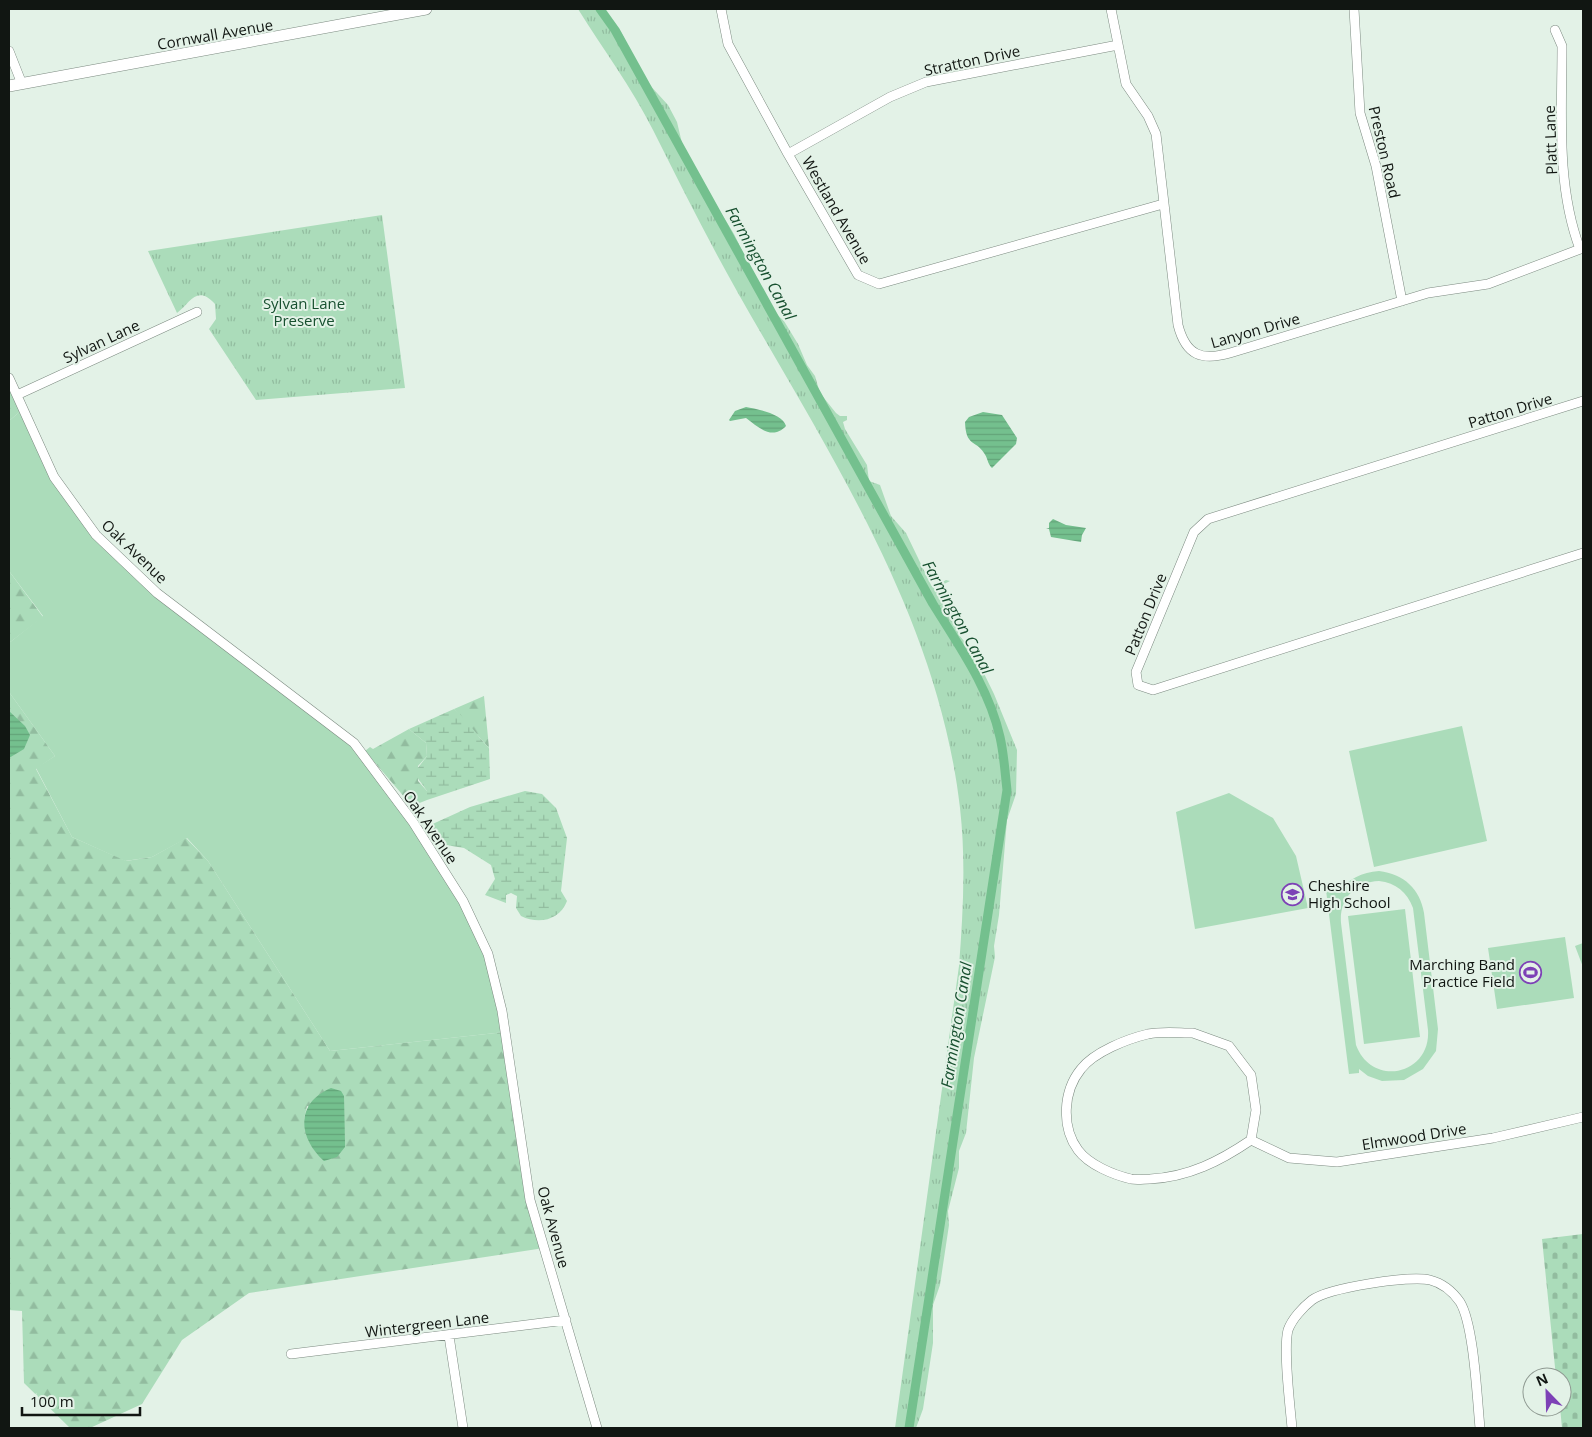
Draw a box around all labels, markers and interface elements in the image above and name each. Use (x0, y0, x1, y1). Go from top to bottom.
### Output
street label: Cornwall Avenue (155, 14, 275, 54)
street label: Stratton Drive (922, 40, 1022, 80)
street label: Preston Road (1365, 104, 1405, 200)
street label: Platt Lane (1539, 105, 1561, 175)
street label: Westland Avenue (798, 152, 876, 268)
water label: Farmington Canal (721, 202, 802, 325)
park label: Sylvan Lane Preserve (263, 293, 345, 330)
street label: Lanyon Drive (1208, 308, 1302, 352)
street label: Sylvan Lane (60, 315, 142, 367)
street label: Patton Drive (1466, 388, 1554, 432)
street label: Oak Avenue (98, 515, 172, 587)
water label: Farmington Canal (918, 556, 999, 679)
street label: Patton Drive (1119, 570, 1171, 658)
street label: Oak Avenue (399, 787, 463, 867)
place label: Cheshire High School (1308, 875, 1391, 912)
school or university icon: Cheshire High School (1280, 882, 1304, 906)
place label: Marching Band Practice Field (1409, 954, 1515, 991)
water label: Farmington Canal (935, 960, 977, 1089)
sports icon: Marching Band Practice Field (1519, 961, 1543, 985)
street label: Elmwood Drive (1360, 1118, 1468, 1154)
street label: Oak Avenue (533, 1184, 575, 1270)
street label: Wintergreen Lane (364, 1306, 490, 1342)
north arrow (1522, 1367, 1572, 1417)
text: N (1533, 1369, 1551, 1391)
scale bar (22, 1384, 140, 1416)
text: 100 m (30, 1391, 74, 1411)

